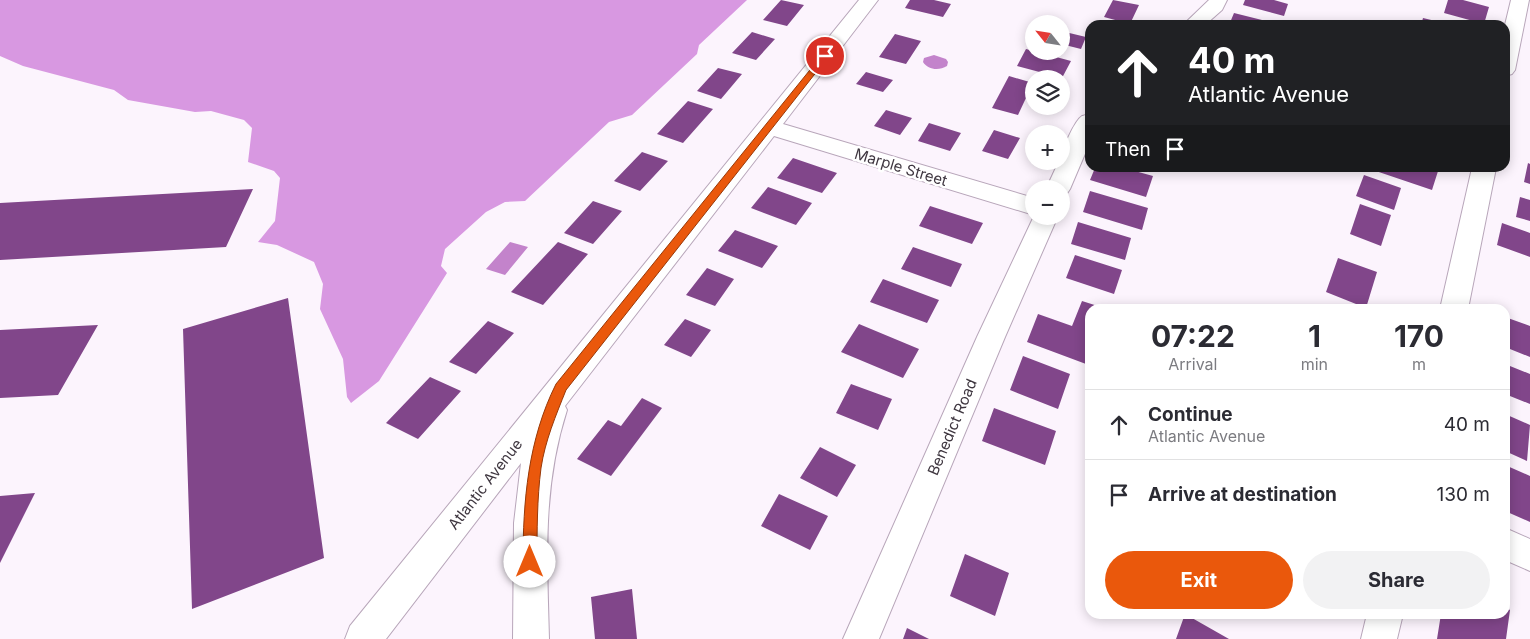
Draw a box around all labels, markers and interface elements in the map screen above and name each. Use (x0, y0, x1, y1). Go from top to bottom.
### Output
north arrow (1025, 15, 1070, 60)
map controls (1025, 15, 1070, 225)
pin (804, 35, 846, 77)
text: 40 m (1188, 39, 1276, 81)
icon: ahead (1105, 40, 1170, 105)
icon: arrive (811, 42, 839, 70)
button: layers (1025, 70, 1070, 115)
text: Atlantic Avenue (1188, 81, 1349, 107)
button: + (1025, 125, 1070, 170)
icon: arrive (1161, 135, 1189, 163)
text: Then (1105, 138, 1151, 161)
street label: Marple Street (852, 144, 950, 190)
button: − (1025, 180, 1070, 225)
text: 07:22 (1151, 318, 1235, 354)
text: 1 (1308, 318, 1321, 354)
text: 170 (1394, 318, 1444, 354)
text: Arrival (1168, 354, 1217, 374)
text: min (1301, 354, 1328, 374)
text: m (1412, 354, 1426, 374)
street label: Benedict Road (923, 376, 981, 478)
text: Continue (1148, 403, 1233, 426)
icon: ahead (1105, 411, 1133, 439)
text: 40 m (1444, 413, 1490, 436)
text: Atlantic Avenue (1148, 426, 1265, 446)
street label: Atlantic Avenue (444, 435, 526, 533)
icon: arrive (1105, 481, 1133, 509)
text: Arrive at destination (1148, 483, 1337, 506)
text: 130 m (1437, 483, 1490, 506)
position arrow (503, 535, 555, 587)
button: Exit (1105, 551, 1293, 609)
button: Share (1303, 551, 1490, 609)

